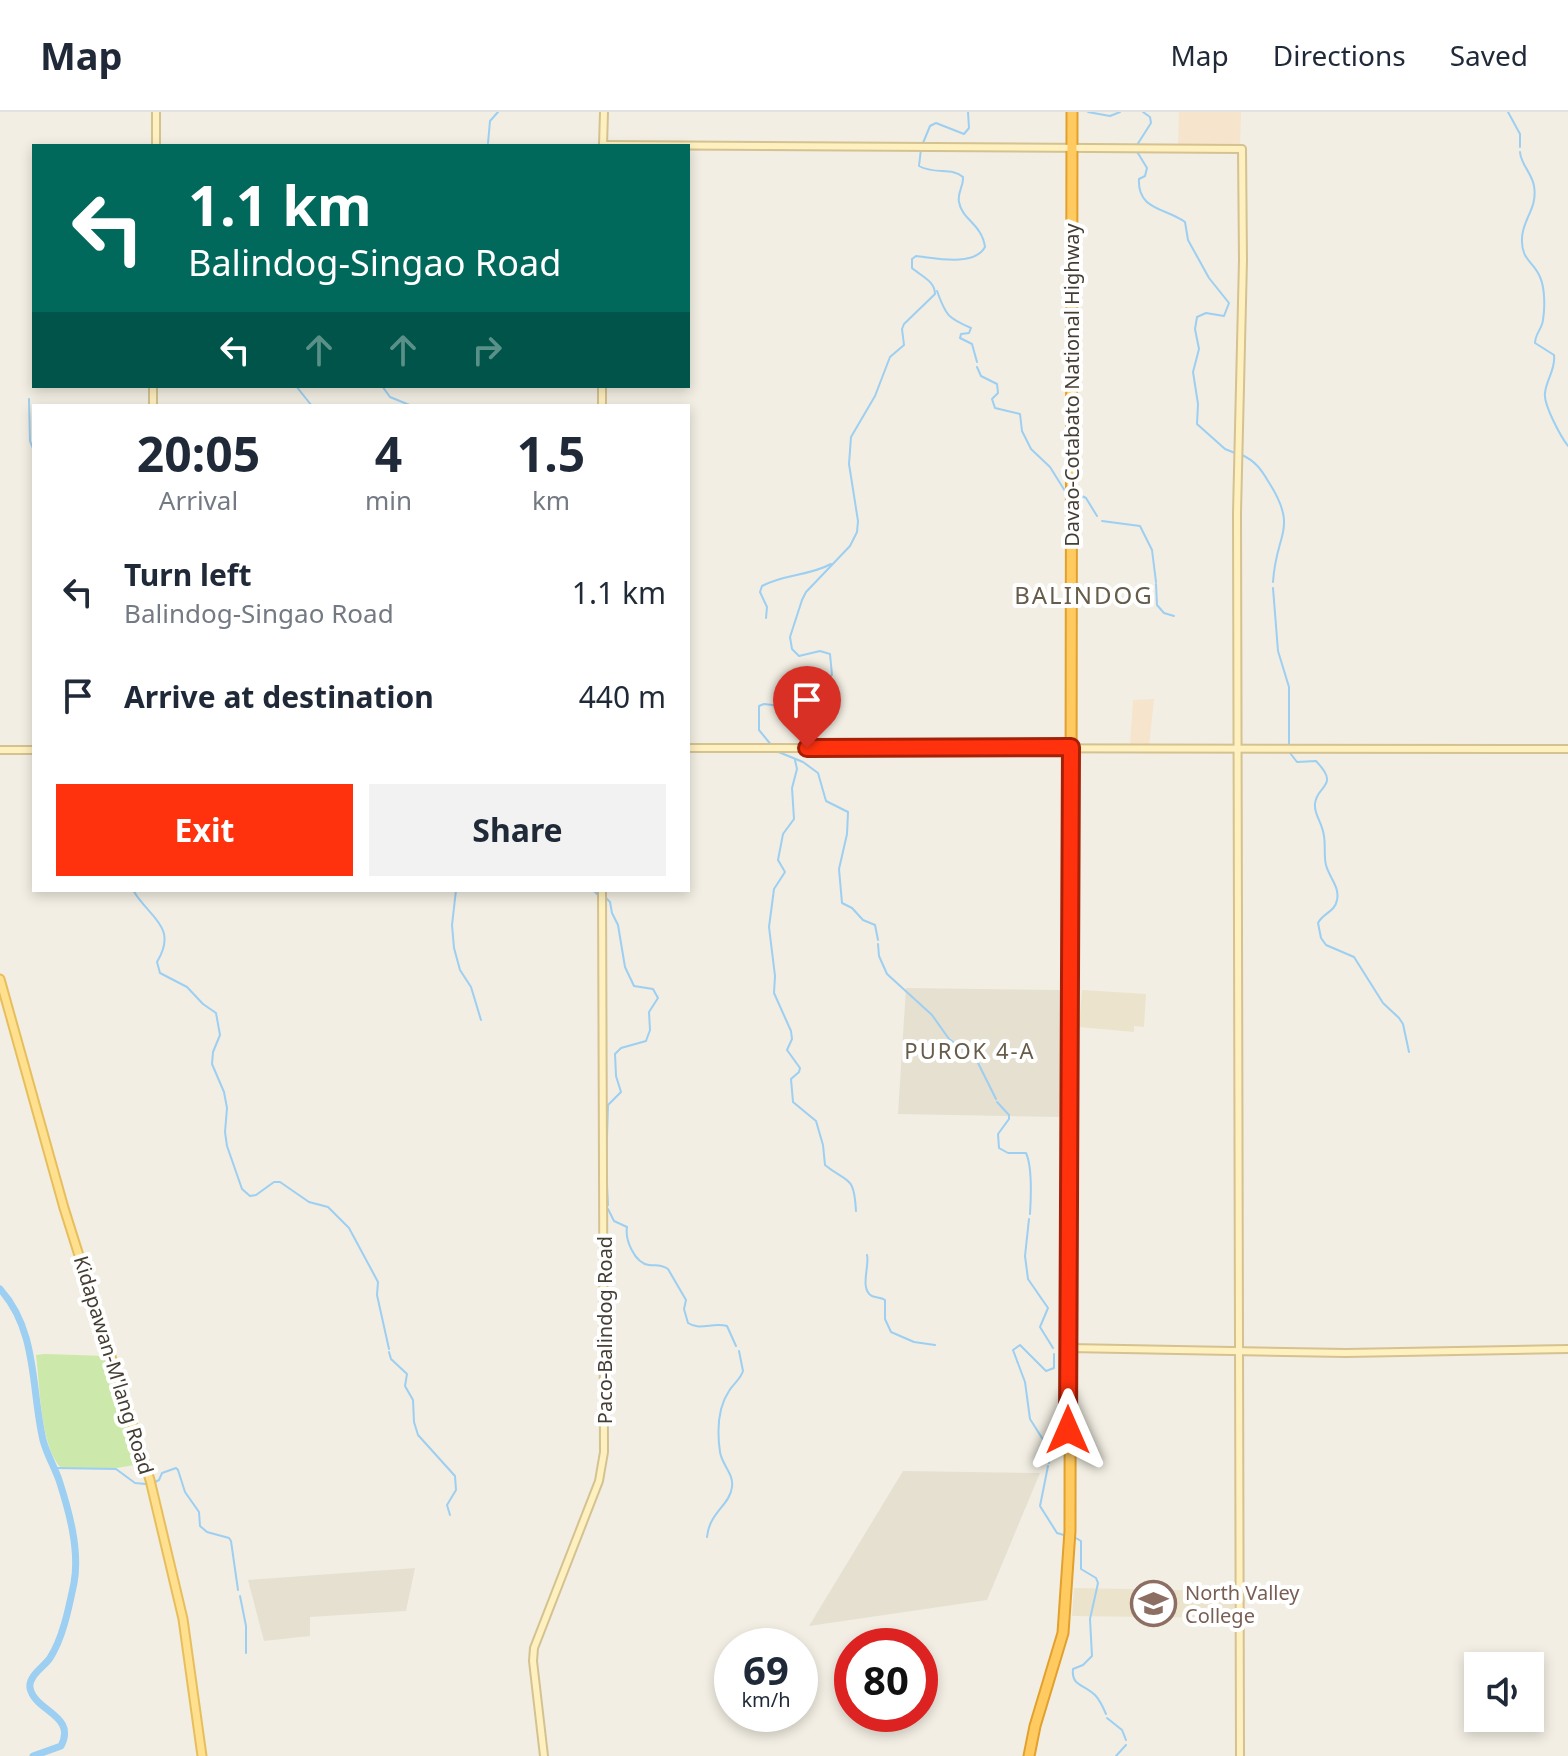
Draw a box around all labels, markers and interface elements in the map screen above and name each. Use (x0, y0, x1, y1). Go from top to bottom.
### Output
text: Map (40, 29, 123, 81)
text: Map (1170, 36, 1229, 74)
text: Directions (1273, 36, 1406, 74)
text: Saved (1450, 36, 1528, 74)
text: 1.1 km (188, 166, 372, 242)
icon: left (56, 176, 160, 280)
street label: Davao-Cotabato National Highway (1058, 222, 1085, 547)
text: Balindog-Singao Road (188, 238, 561, 287)
icon: left (213, 328, 257, 372)
icon: ahead (297, 328, 341, 372)
icon: ahead (381, 328, 425, 372)
icon: right (465, 328, 509, 372)
text: 20:05 (137, 421, 260, 486)
text: 4 (375, 421, 402, 486)
text: 1.5 (517, 421, 585, 486)
text: Arrival (159, 482, 238, 518)
text: min (365, 482, 412, 518)
text: km (532, 482, 570, 518)
text: Turn left (124, 554, 252, 595)
icon: left (56, 570, 100, 614)
text: 1.1 km (572, 572, 666, 613)
district label: BALINDOG (1014, 578, 1154, 611)
text: Balindog-Singao Road (124, 595, 394, 631)
pin (773, 666, 841, 748)
icon: arrive (56, 674, 100, 718)
text: Arrive at destination (124, 676, 434, 717)
text: 440 m (579, 676, 666, 717)
icon: arrive (785, 678, 829, 722)
button: Exit (56, 784, 353, 876)
button: Share (369, 784, 666, 876)
district label: PUROK 4-A (904, 1035, 1036, 1065)
street label: Paco-Balindog Road (591, 1236, 618, 1424)
street label: Kidapawan-M'lang Road (68, 1252, 160, 1478)
position arrow (1026, 1388, 1110, 1472)
school or university icon: North Valley College (1130, 1579, 1178, 1627)
place label: North Valley College (1185, 1579, 1300, 1629)
speed limit sign: 80 (834, 1628, 938, 1732)
text: 69 (743, 1642, 789, 1697)
map controls (1464, 1652, 1544, 1732)
button: sound (1464, 1652, 1544, 1732)
text: km/h (741, 1686, 791, 1713)

